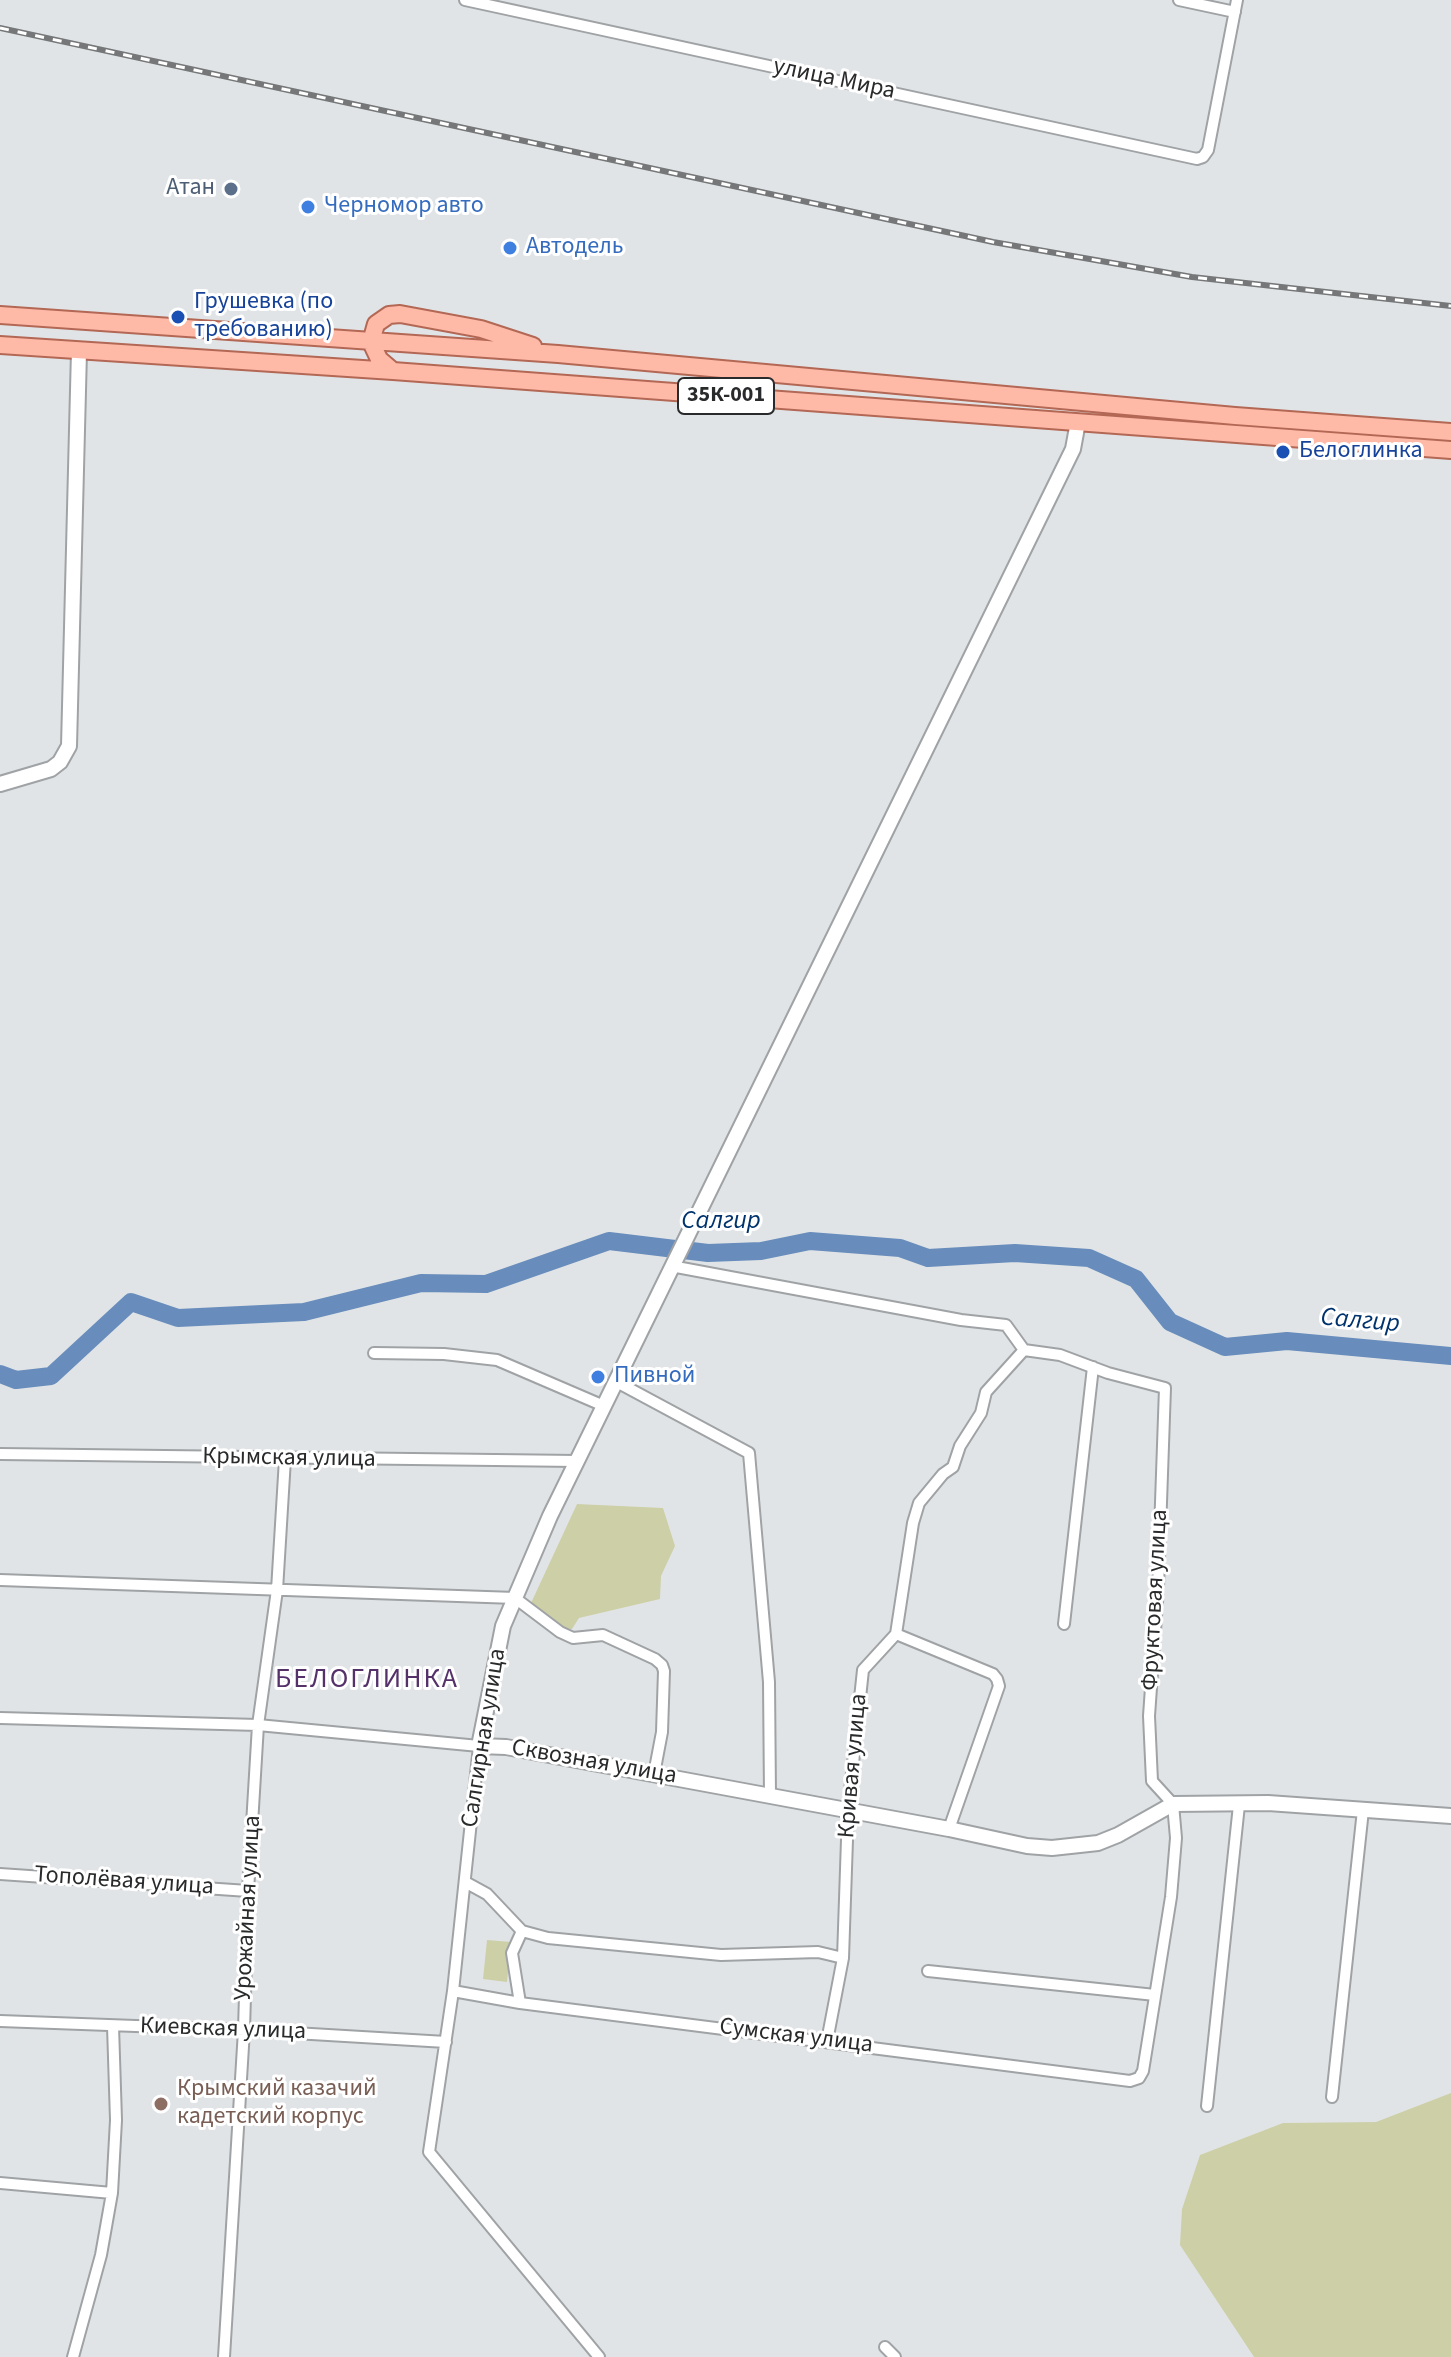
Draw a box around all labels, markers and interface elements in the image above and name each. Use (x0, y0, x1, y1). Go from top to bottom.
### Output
street label: улица Мира (770, 53, 898, 107)
place label: Атан (166, 175, 215, 203)
marker: Атан (222, 180, 240, 198)
place label: Черномор авто (324, 193, 484, 221)
marker: Черномор авто (299, 198, 317, 216)
place label: Автодель (526, 234, 624, 262)
marker: Автодель (501, 239, 519, 257)
place label: Грушевка (по требованию) (194, 289, 333, 345)
marker: Грушевка (по требованию) (169, 308, 187, 326)
road number: 35К-001 (678, 378, 774, 414)
place label: Белоглинка (1299, 438, 1423, 466)
marker: Белоглинка (1274, 443, 1292, 461)
water label: Салгир (681, 1206, 761, 1238)
water label: Салгир (1319, 1303, 1401, 1341)
place label: Пивной (614, 1363, 695, 1391)
marker: Пивной (589, 1368, 607, 1386)
street label: Крымская улица (202, 1443, 376, 1475)
street label: Фруктовая улица (1137, 1509, 1175, 1691)
street label: Салгирная улица (457, 1646, 513, 1830)
district label: БЕЛОГЛИНКА (275, 1664, 459, 1698)
street label: Кривая улица (833, 1692, 875, 1840)
street label: Сквозная улица (509, 1734, 679, 1792)
street label: Урожайная улица (230, 1815, 268, 2001)
street label: Тополёвая улица (33, 1861, 215, 1903)
street label: Киевская улица (139, 2013, 307, 2047)
street label: Сумская улица (718, 2013, 874, 2061)
place label: Крымский казачий кадетский корпус (177, 2076, 377, 2132)
marker: Крымский казачий кадетский корпус (152, 2095, 170, 2113)

